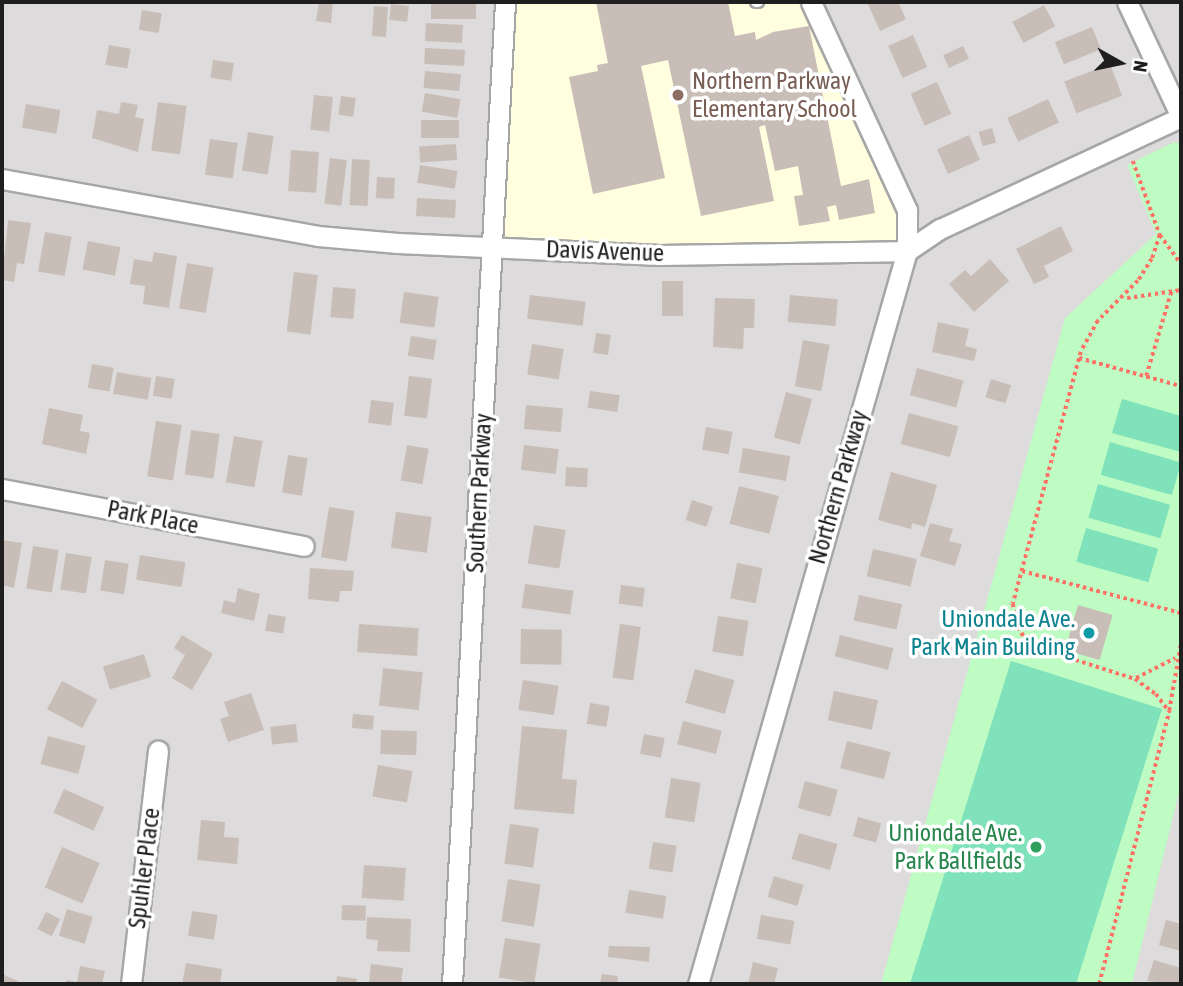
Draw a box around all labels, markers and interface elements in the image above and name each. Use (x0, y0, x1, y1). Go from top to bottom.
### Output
north arrow (1085, 28, 1155, 98)
text: N (1129, 59, 1152, 74)
place label: Northern Parkway Elementary School (692, 67, 857, 123)
marker: Northern Parkway Elementary School (670, 87, 686, 103)
street label: Davis Avenue (545, 235, 665, 267)
street label: Northern Parkway (802, 407, 874, 567)
street label: Southern Parkway (460, 413, 498, 573)
street label: Park Place (105, 494, 201, 540)
place label: Uniondale Ave. Park Main Building (910, 605, 1075, 661)
marker: Uniondale Ave. Park Main Building (1081, 625, 1097, 641)
street label: Spuhler Place (122, 806, 166, 930)
place label: Uniondale Ave. Park Ballfields (888, 819, 1022, 875)
marker: Uniondale Ave. Park Ballfields (1028, 839, 1044, 855)

